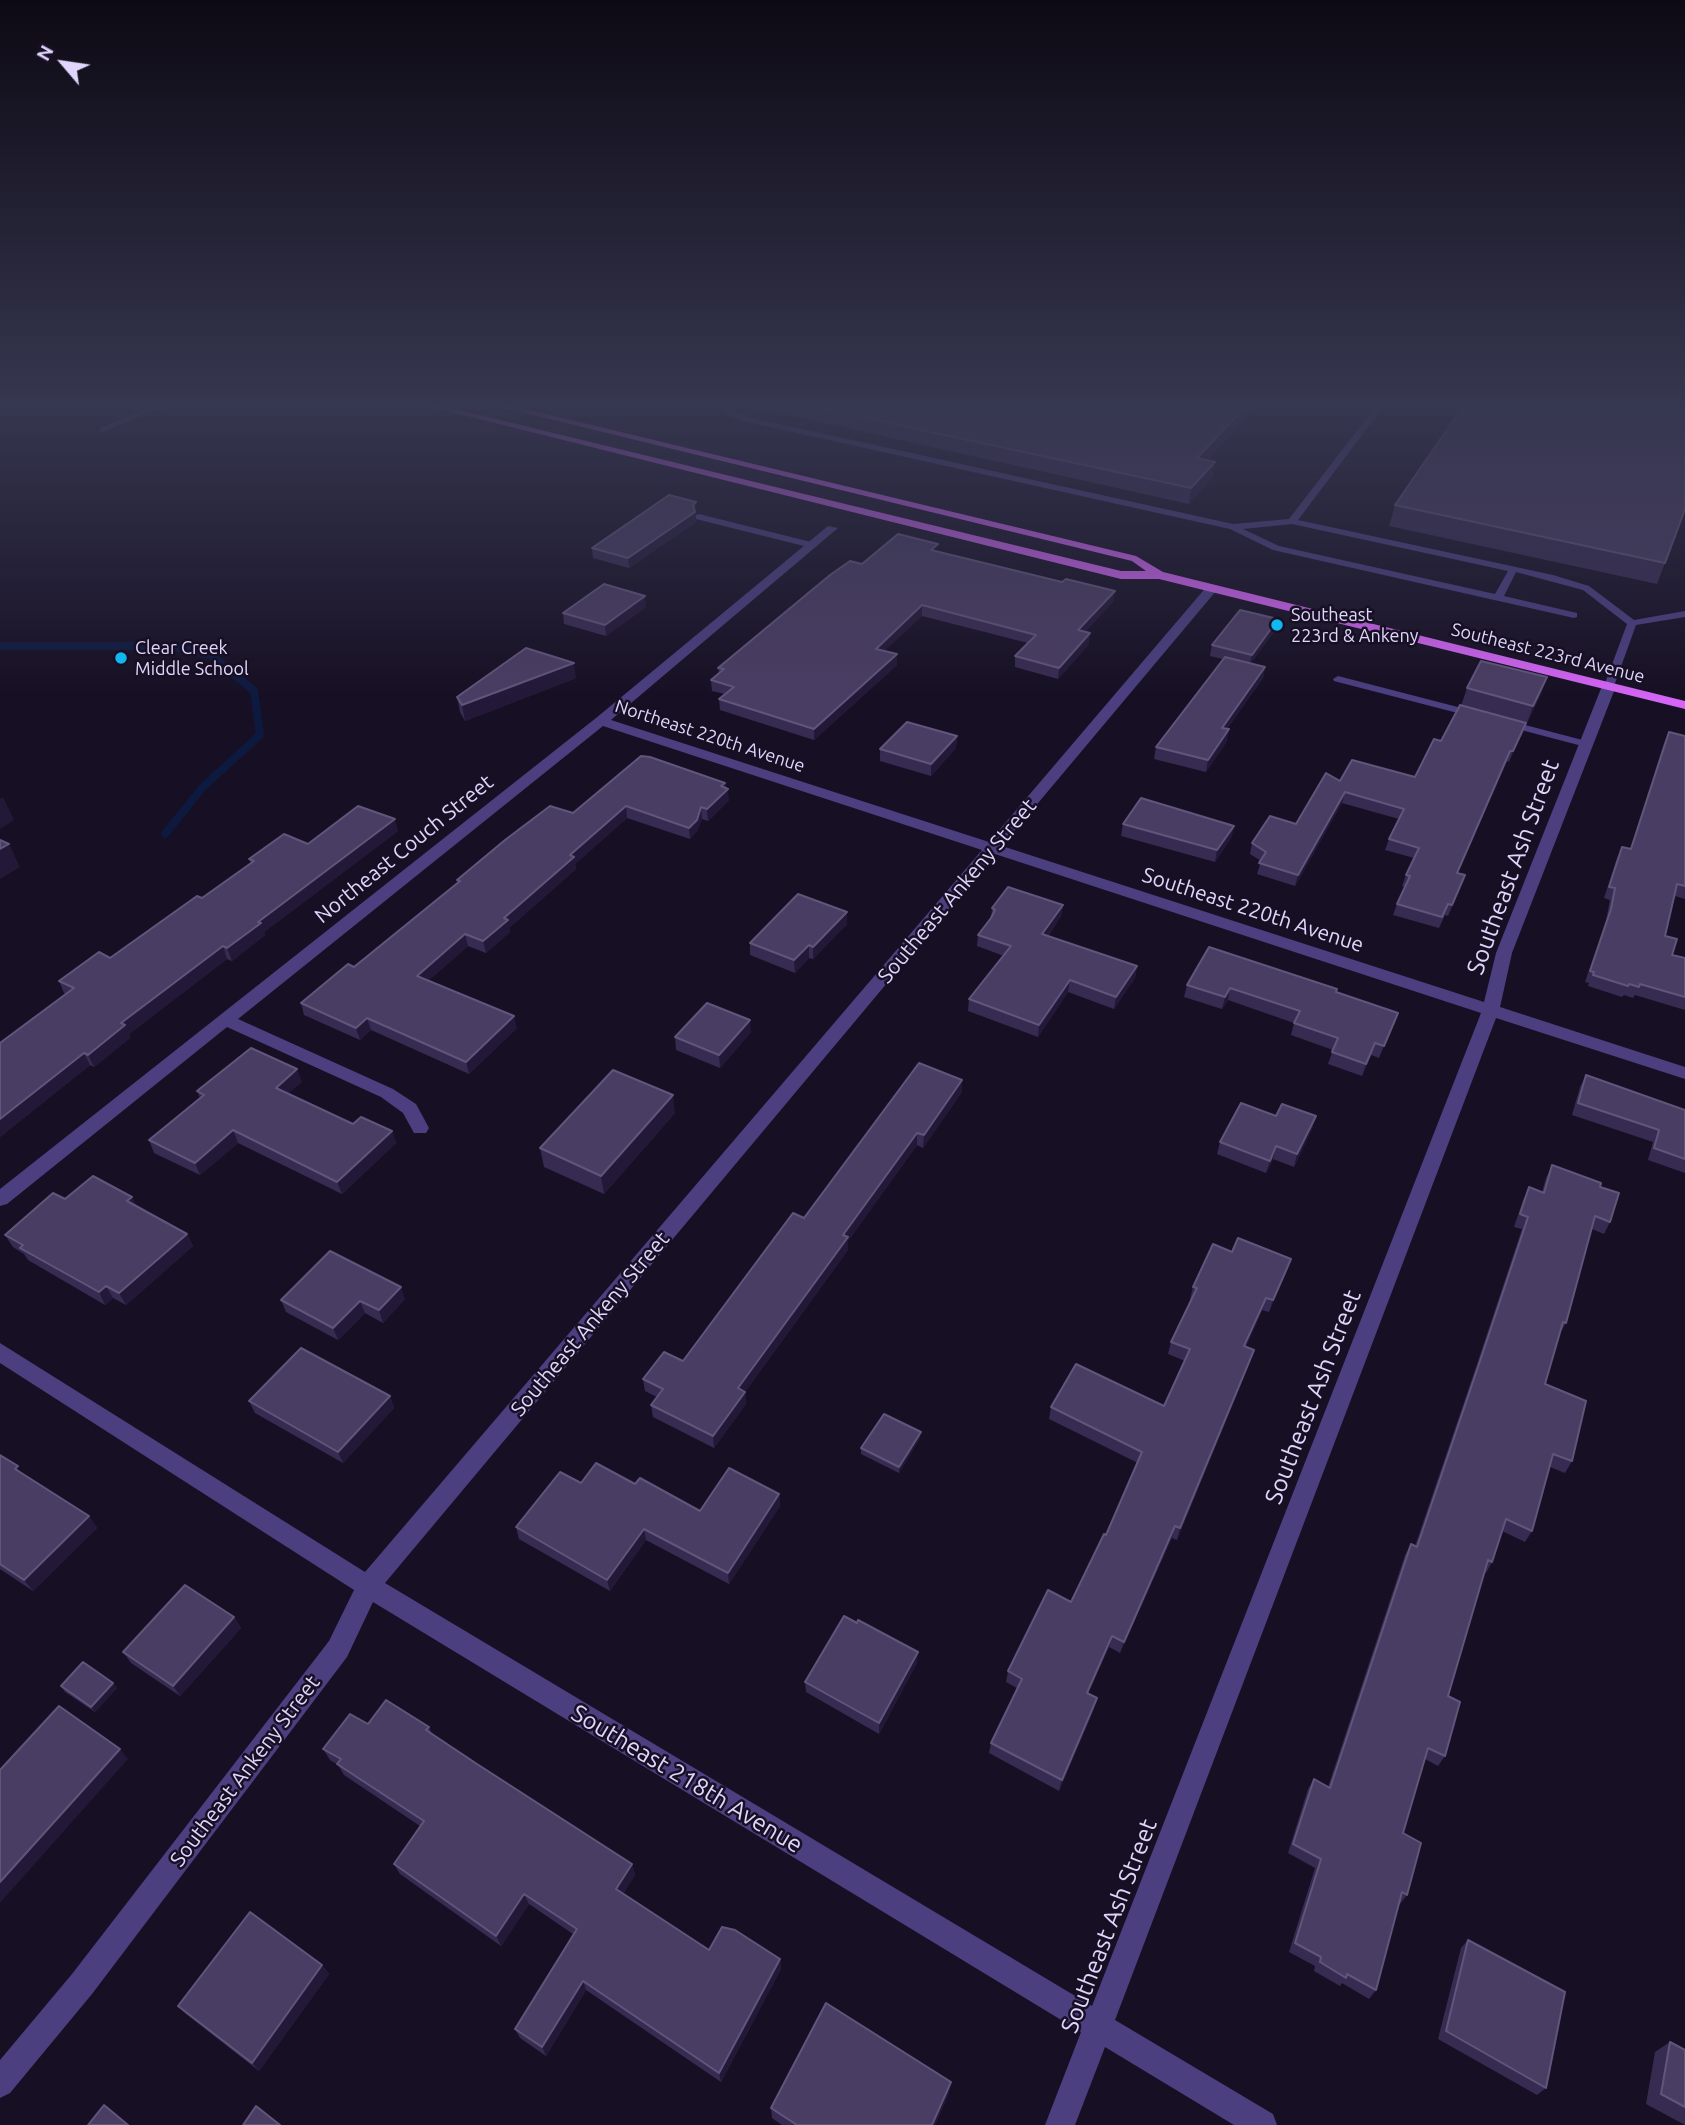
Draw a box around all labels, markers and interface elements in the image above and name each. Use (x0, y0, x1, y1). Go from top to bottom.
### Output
north arrow (28, 28, 98, 98)
text: N (32, 41, 58, 64)
place label: Southeast 223rd & Ankeny (1291, 604, 1418, 646)
marker: Southeast 223rd & Ankeny (1269, 617, 1285, 633)
street label: Southeast 223rd Avenue (1449, 619, 1647, 687)
place label: Clear Creek Middle School (135, 637, 249, 680)
marker: Clear Creek Middle School (113, 650, 129, 666)
street label: Northeast 220th Avenue (612, 695, 808, 777)
street label: Southeast Ash Street (1461, 755, 1565, 979)
street label: Northeast Couch Street (310, 769, 498, 929)
street label: Southeast Ankeny Street (872, 794, 1042, 988)
street label: Southeast 220th Avenue (1139, 862, 1367, 958)
street label: Southeast Ankeny Street (505, 1227, 675, 1421)
street label: Southeast Ash Street (1259, 1286, 1367, 1508)
street label: Southeast Ankeny Street (165, 1670, 325, 1872)
street label: Southeast 218th Avenue (566, 1699, 808, 1859)
street label: Southeast Ash Street (1055, 1815, 1163, 2037)

